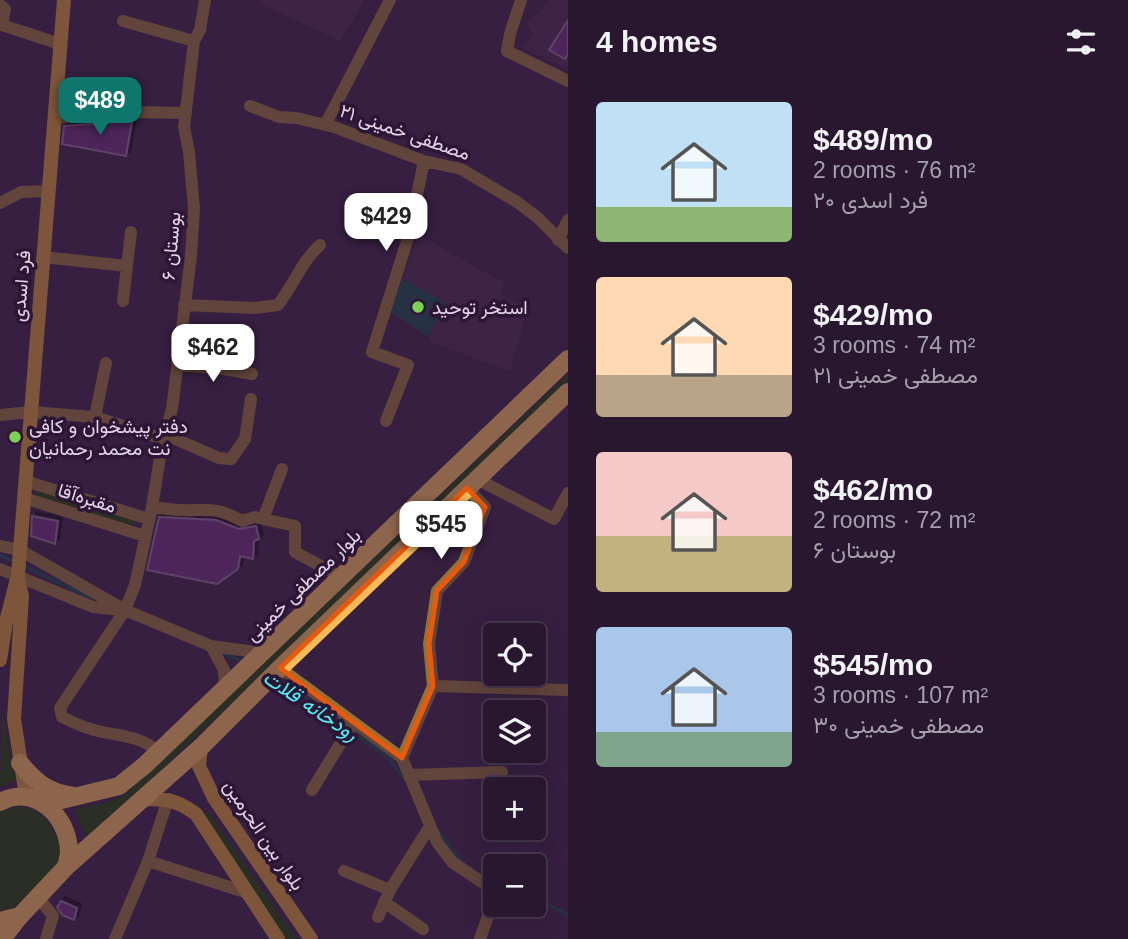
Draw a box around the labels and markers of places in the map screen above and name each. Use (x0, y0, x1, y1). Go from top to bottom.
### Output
pin: $489 (59, 78, 141, 137)
pin: $429 (345, 194, 427, 253)
place label: استخر توحید (432, 297, 528, 319)
marker: استخر توحید (410, 299, 426, 315)
pin: $462 (172, 324, 254, 384)
place label: دفتر پیشخوان و کافی نت محمد رحمانیان (29, 416, 188, 460)
marker: دفتر پیشخوان و کافی نت محمد رحمانیان (7, 429, 23, 445)
pin: $545 (400, 502, 482, 561)

